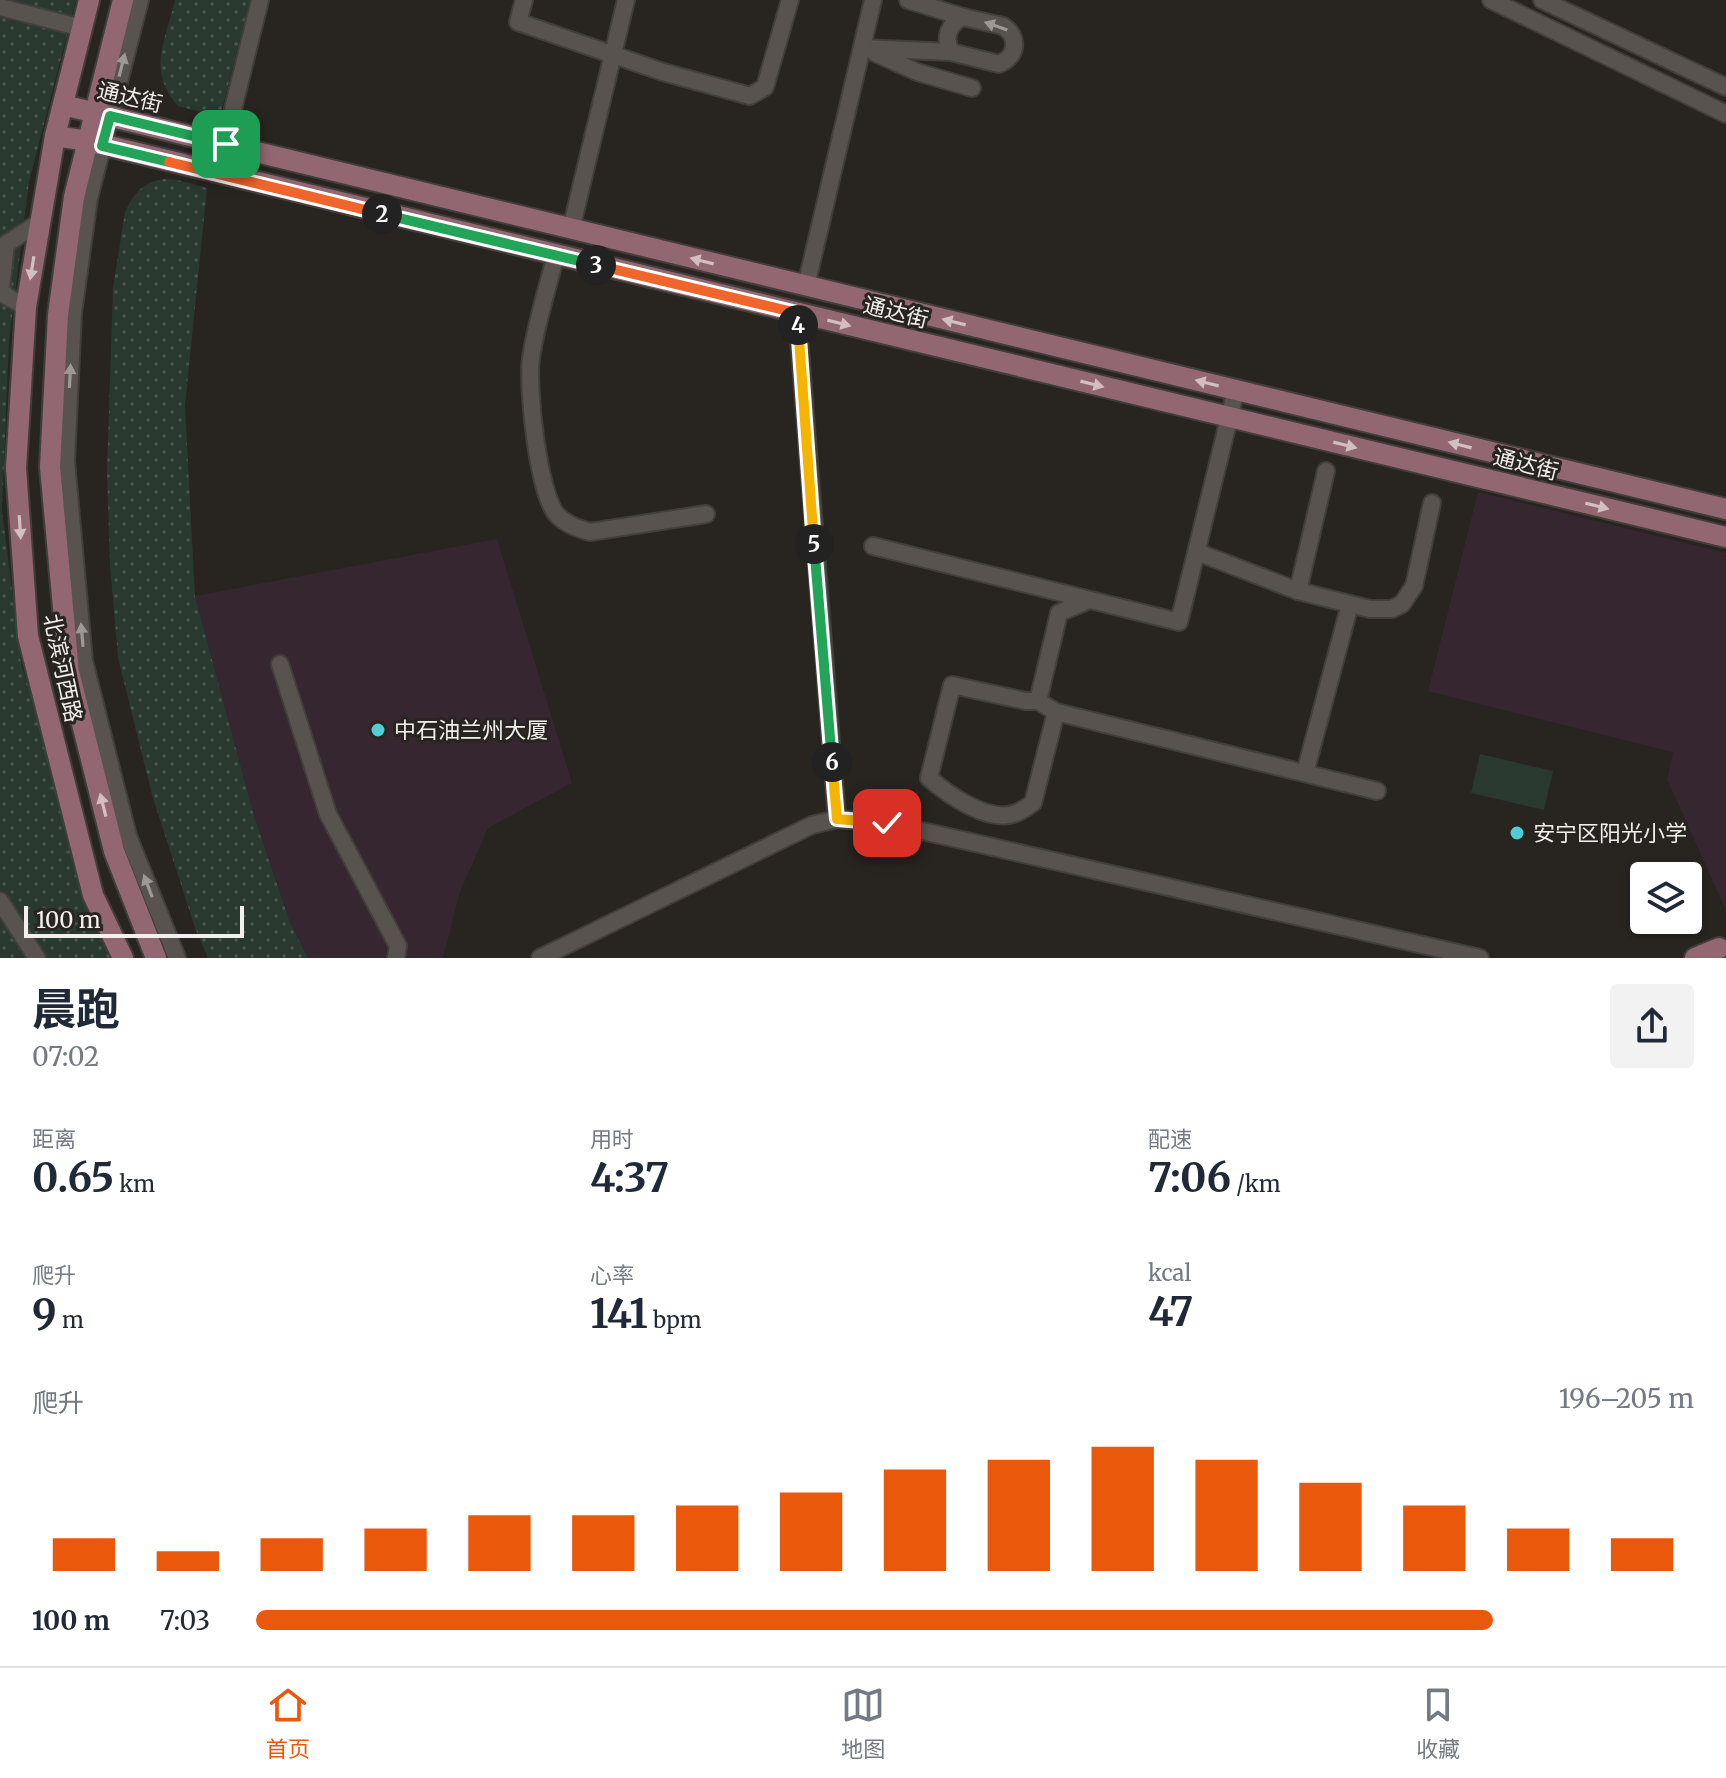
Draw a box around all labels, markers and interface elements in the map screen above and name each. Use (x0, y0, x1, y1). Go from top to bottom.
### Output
one-way arrow (984, 20, 1008, 32)
one-way arrow (117, 53, 129, 78)
street label: 通达街 (95, 76, 165, 118)
pin (192, 110, 260, 178)
icon: arrive (204, 122, 248, 166)
pin: 2 (362, 194, 402, 234)
text: 2 (376, 200, 388, 228)
pin: 3 (576, 245, 616, 285)
text: 3 (590, 251, 602, 279)
one-way arrow (689, 254, 714, 266)
one-way arrow (25, 255, 38, 280)
street label: 通达街 (861, 290, 931, 334)
pin: 4 (778, 305, 818, 345)
text: 4 (791, 311, 805, 339)
one-way arrow (942, 315, 967, 328)
one-way arrow (827, 318, 852, 330)
one-way arrow (64, 363, 77, 388)
one-way arrow (1194, 377, 1219, 389)
one-way arrow (1079, 378, 1104, 391)
one-way arrow (1447, 438, 1472, 450)
one-way arrow (1332, 439, 1357, 452)
street label: 通达街 (1491, 442, 1561, 486)
one-way arrow (1585, 500, 1610, 512)
one-way arrow (14, 515, 27, 540)
pin: 5 (794, 524, 834, 564)
text: 5 (808, 530, 820, 558)
street label: 北滨河西路 (38, 611, 88, 725)
one-way arrow (75, 622, 88, 647)
place label: 中石油兰州大厦 (394, 716, 548, 744)
marker: 中石油兰州大厦 (369, 721, 387, 739)
pin: 6 (812, 742, 852, 782)
text: 6 (825, 748, 839, 776)
pin (853, 789, 921, 857)
one-way arrow (96, 793, 108, 818)
icon: check (865, 801, 909, 845)
place label: 安宁区阳光小学 (1533, 819, 1687, 847)
marker: 安宁区阳光小学 (1508, 824, 1526, 842)
map controls (1630, 862, 1702, 934)
button: layers (1630, 862, 1702, 934)
one-way arrow (141, 874, 154, 898)
scale bar (24, 902, 244, 938)
text: 100 m (36, 906, 101, 934)
text: 晨跑 (32, 982, 120, 1037)
button: share (1610, 984, 1694, 1068)
text: 07:02 (32, 1040, 99, 1073)
text: 距离 (32, 1125, 76, 1153)
text: 用时 (590, 1125, 634, 1153)
text: 配速 (1148, 1125, 1192, 1153)
text: 0.65 (32, 1153, 114, 1203)
text: 4:37 (590, 1153, 669, 1203)
text: 7:06 (1148, 1153, 1231, 1203)
text: km (114, 1170, 155, 1198)
text: /km (1231, 1170, 1281, 1198)
text: kcal (1148, 1259, 1191, 1287)
text: 爬升 (32, 1261, 76, 1289)
text: 心率 (590, 1261, 634, 1289)
text: 47 (1148, 1287, 1193, 1337)
text: 9 (32, 1289, 57, 1339)
text: 141 (590, 1289, 648, 1339)
text: m (57, 1306, 84, 1334)
text: bpm (648, 1306, 702, 1334)
text: 196–205 m (1559, 1382, 1694, 1415)
text: 爬升 (32, 1386, 84, 1419)
text: 100 m (32, 1604, 110, 1637)
text: 7:03 (160, 1604, 210, 1637)
tab: 首页 (266, 1683, 310, 1763)
tab: 地图 (841, 1683, 885, 1763)
tab: 收藏 (1416, 1683, 1460, 1763)

